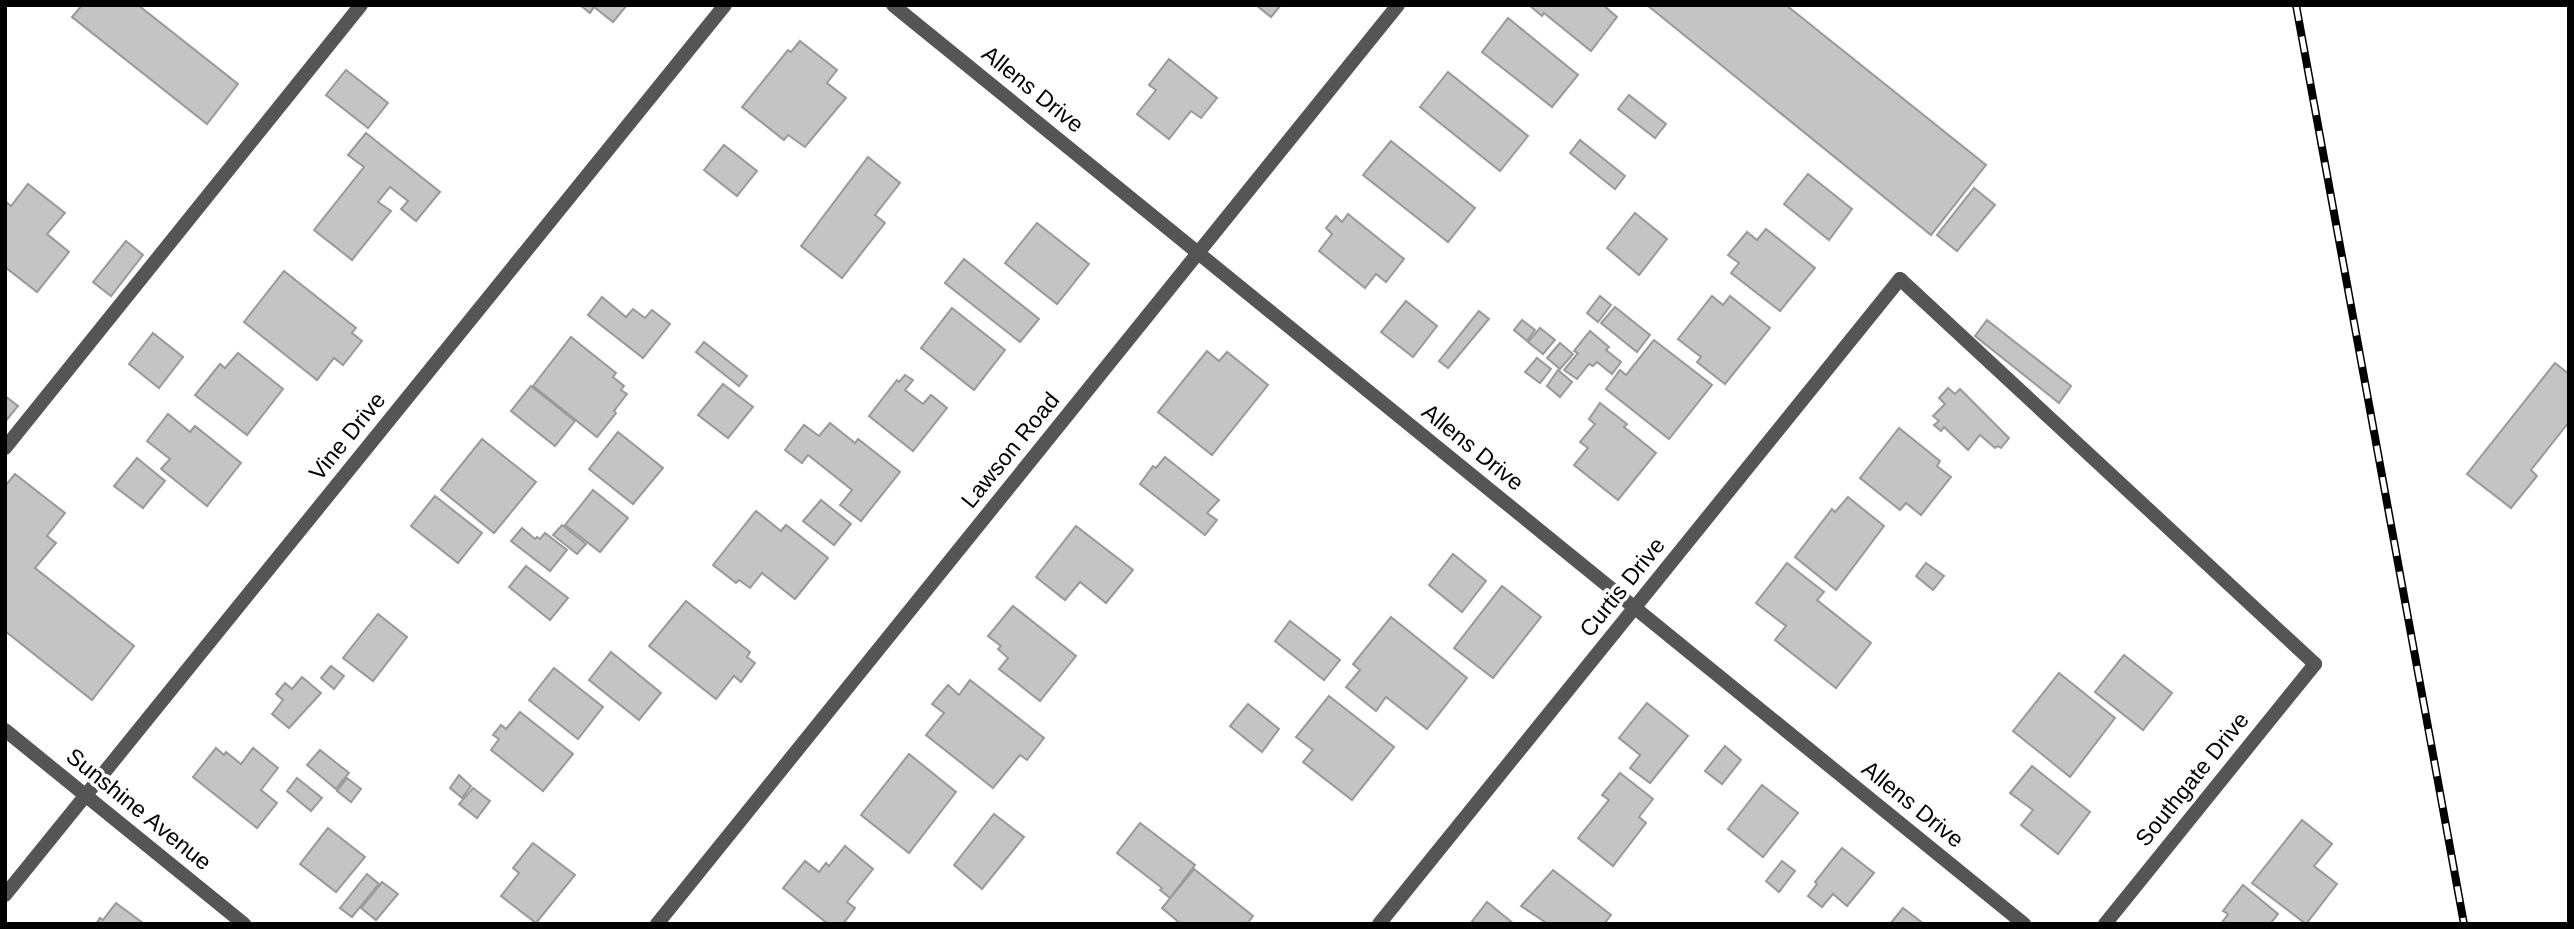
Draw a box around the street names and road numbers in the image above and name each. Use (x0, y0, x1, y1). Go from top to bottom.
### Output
street label: Allens Drive (977, 40, 1089, 138)
street label: Vine Drive (304, 387, 390, 485)
street label: Lawson Road (956, 387, 1064, 513)
street label: Allens Drive (1417, 398, 1529, 496)
street label: Curtis Drive (1574, 532, 1670, 642)
street label: Southgate Drive (2130, 707, 2254, 851)
street label: Sunshine Avenue (61, 743, 217, 875)
street label: Allens Drive (1857, 755, 1969, 853)

